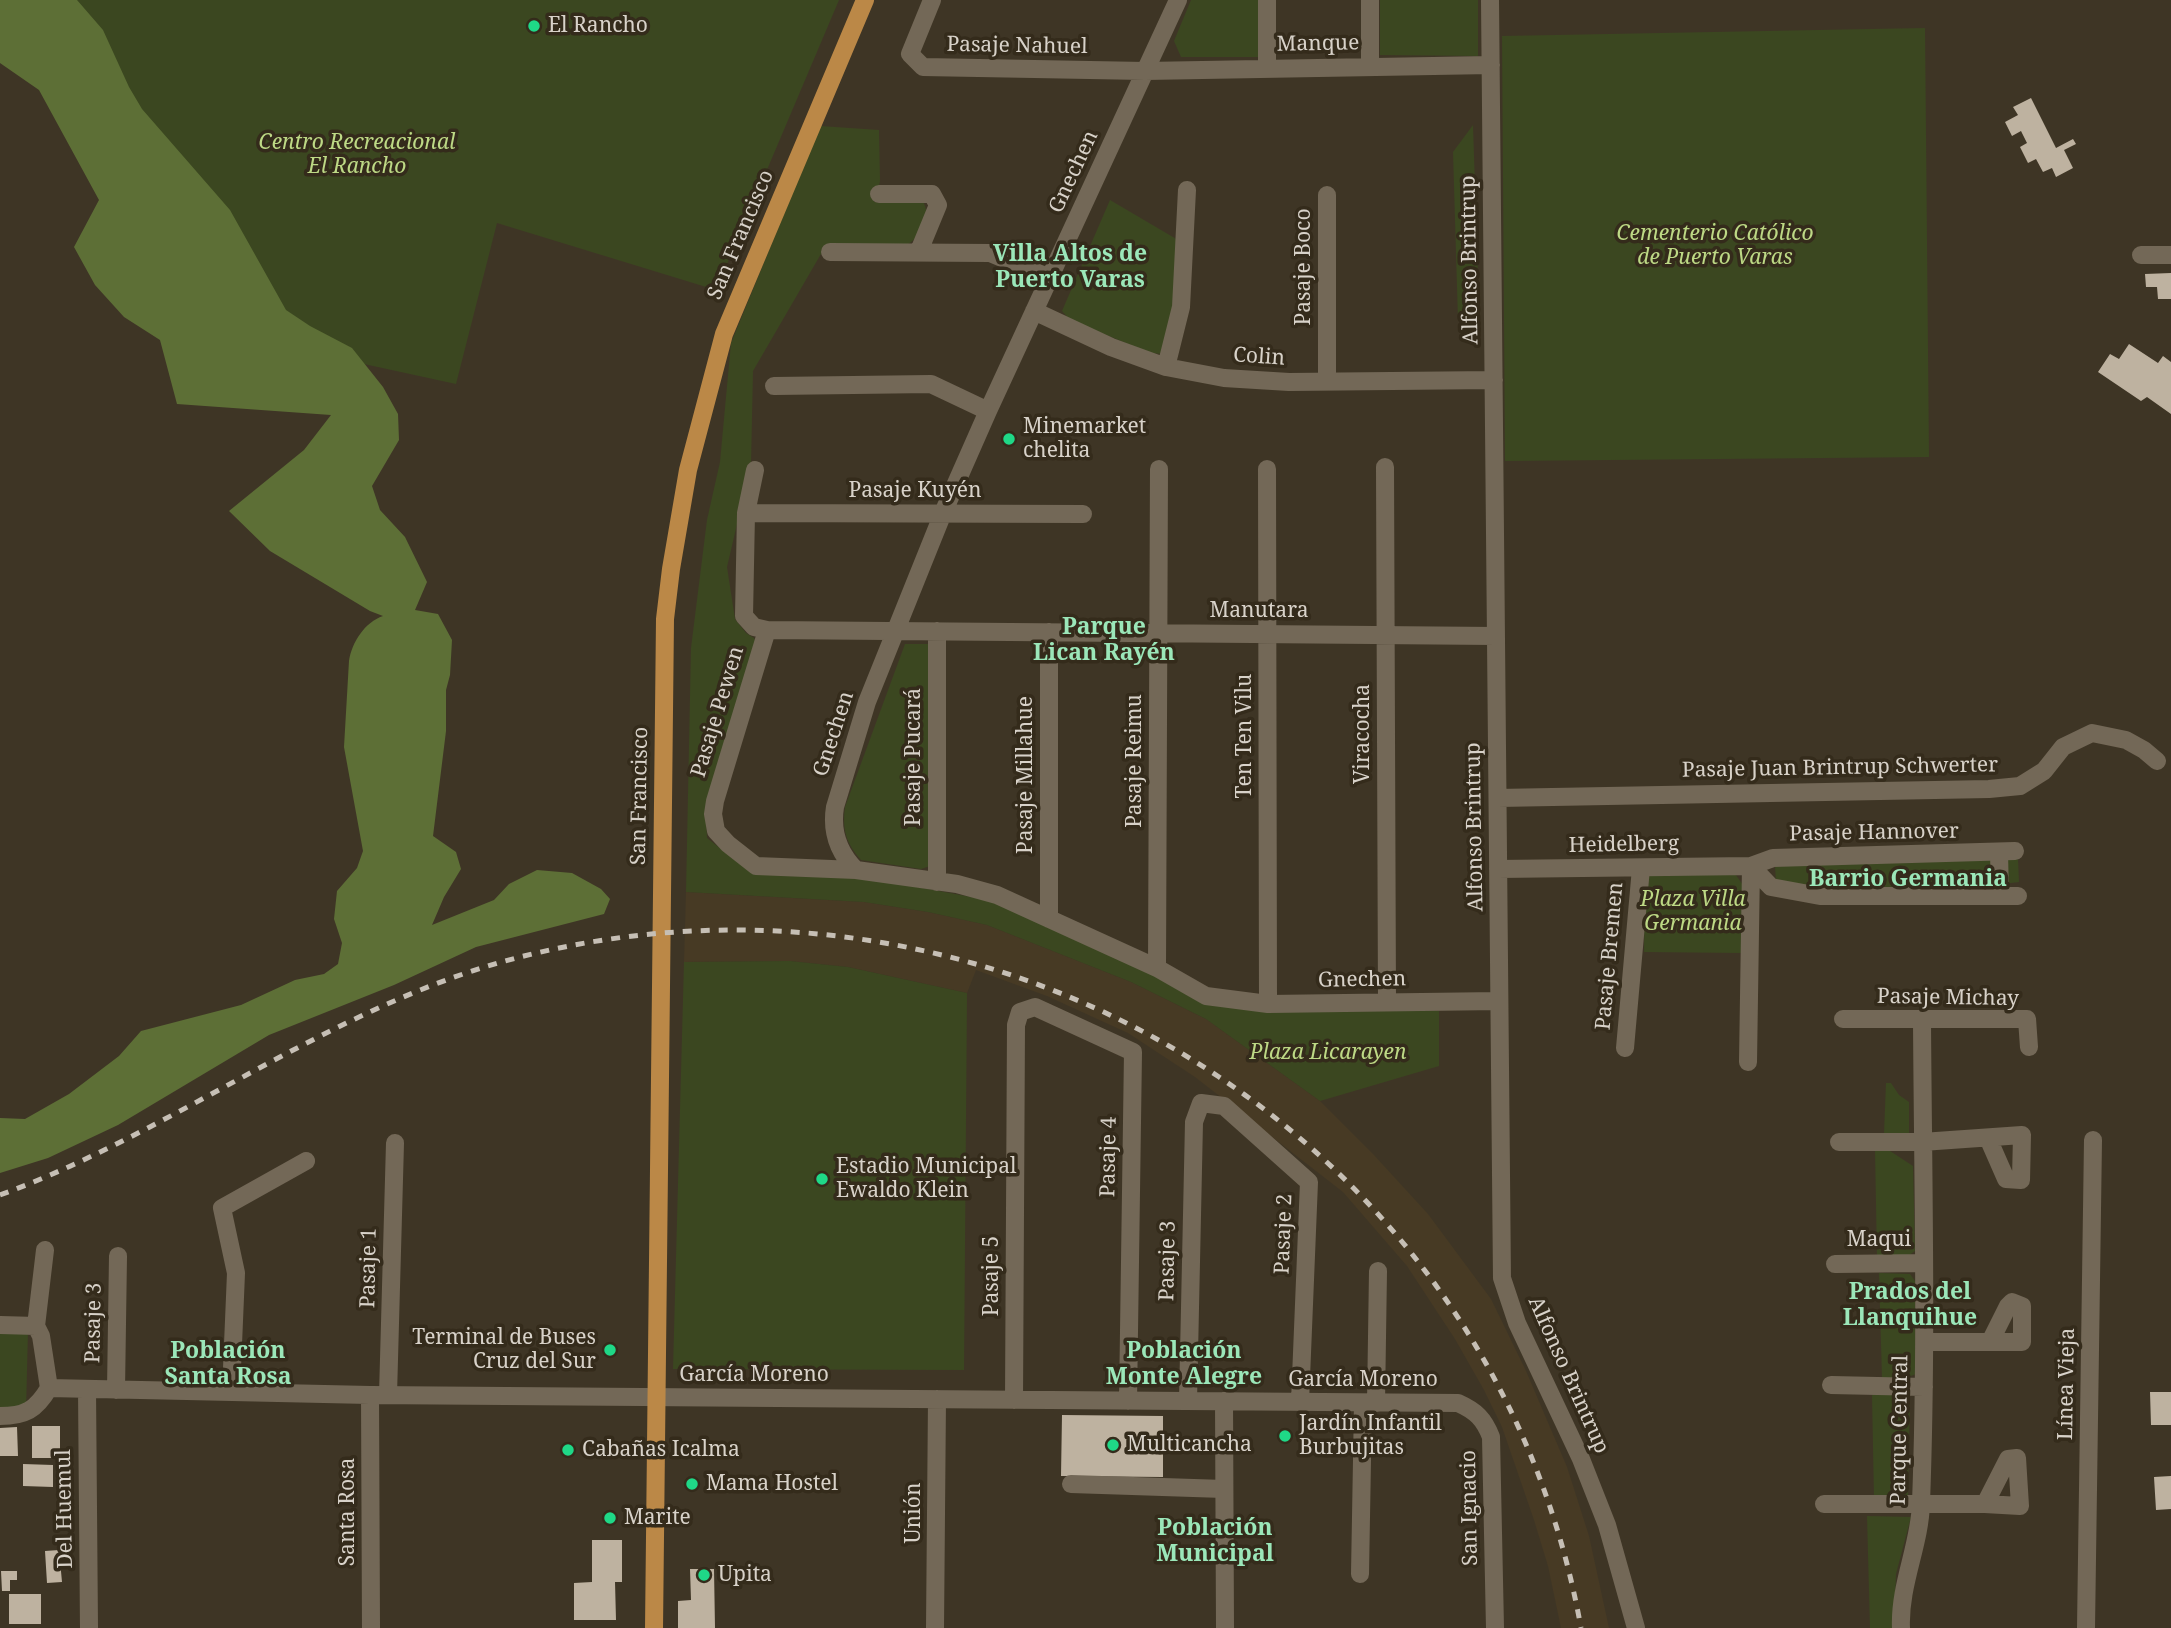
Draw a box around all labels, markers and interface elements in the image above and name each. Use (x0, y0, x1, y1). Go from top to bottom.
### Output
place label: El Rancho (548, 13, 648, 39)
marker: El Rancho (526, 18, 542, 34)
street label: Manque (1277, 31, 1359, 57)
street label: Pasaje Nahuel (946, 32, 1088, 60)
street label: Gnechen (1044, 127, 1104, 217)
park label: Centro Recreacional El Rancho (259, 130, 455, 180)
street label: San Francisco (702, 166, 780, 304)
street label: Alfonso Brintrup (1456, 175, 1484, 345)
street label: Pasaje Boco (1291, 208, 1317, 326)
park label: Cementerio Católico de Puerto Varas (1616, 221, 1814, 271)
district label: Villa Altos de Puerto Varas (993, 240, 1147, 294)
street label: Colin (1232, 343, 1286, 371)
place label: Minemarket chelita (1023, 414, 1146, 464)
marker: Minemarket chelita (1001, 431, 1017, 447)
street label: Pasaje Kuyén (848, 478, 982, 504)
street label: Manutara (1210, 598, 1308, 624)
district label: Parque Lican Rayén (1033, 613, 1175, 667)
street label: Pasaje Pewen (686, 643, 750, 781)
street label: Ten Ten Vilu (1232, 674, 1258, 798)
street label: Viracocha (1350, 684, 1376, 784)
street label: Gnechen (808, 688, 860, 780)
street label: Pasaje Pucará (901, 688, 927, 826)
street label: Pasaje Reimu (1122, 694, 1148, 828)
street label: Pasaje Millahue (1013, 696, 1039, 854)
street label: San Francisco (626, 727, 654, 865)
street label: Alfonso Brintrup (1461, 742, 1489, 912)
street label: Pasaje Juan Brintrup Schwerter (1682, 753, 1998, 783)
street label: Pasaje Hannover (1789, 819, 1959, 847)
street label: Heidelberg (1569, 831, 1679, 859)
district label: Barrio Germania (1809, 865, 2007, 893)
street label: Pasaje Bremen (1591, 881, 1629, 1031)
park label: Plaza Villa Germania (1640, 887, 1746, 937)
street label: Gnechen (1318, 967, 1406, 993)
street label: Pasaje Michay (1877, 984, 2019, 1012)
park label: Plaza Licarayen (1250, 1040, 1406, 1066)
street label: Pasaje 4 (1096, 1117, 1122, 1197)
place label: Estadio Municipal Ewaldo Klein (836, 1154, 1017, 1204)
marker: Estadio Municipal Ewaldo Klein (814, 1171, 830, 1187)
street label: Pasaje 2 (1270, 1193, 1298, 1275)
street label: Pasaje 3 (1155, 1221, 1181, 1301)
street label: Maqui (1847, 1227, 1911, 1253)
street label: Pasaje 1 (356, 1228, 382, 1308)
street label: Pasaje 5 (979, 1236, 1005, 1316)
district label: Prados del Llanquihue (1843, 1278, 1977, 1332)
street label: Pasaje 3 (81, 1283, 107, 1363)
street label: Alfonso Brintrup (1522, 1293, 1614, 1457)
place label: Terminal de Buses Cruz del Sur (412, 1325, 596, 1375)
street label: Línea Vieja (2053, 1328, 2081, 1440)
district label: Población Santa Rosa (165, 1337, 291, 1391)
district label: Población Monte Alegre (1106, 1337, 1262, 1391)
marker: Terminal de Buses Cruz del Sur (602, 1342, 618, 1358)
street label: Parque Central (1886, 1355, 1914, 1505)
street label: García Moreno (679, 1362, 829, 1388)
street label: García Moreno (1288, 1367, 1438, 1393)
place label: Jardín Infantil Burbujitas (1299, 1411, 1442, 1461)
marker: Jardín Infantil Burbujitas (1277, 1428, 1293, 1444)
place label: Multicancha (1127, 1432, 1252, 1458)
place label: Cabañas Icalma (582, 1437, 740, 1463)
marker: Multicancha (1105, 1437, 1121, 1453)
marker: Cabañas Icalma (560, 1442, 576, 1458)
street label: Del Huemul (51, 1449, 79, 1569)
street label: San Ignacio (1456, 1450, 1484, 1566)
street label: Santa Rosa (335, 1458, 361, 1566)
place label: Mama Hostel (706, 1471, 838, 1497)
marker: Mama Hostel (684, 1476, 700, 1492)
street label: Unión (901, 1483, 927, 1543)
place label: Marite (624, 1505, 691, 1531)
marker: Marite (602, 1510, 618, 1526)
district label: Población Municipal (1156, 1514, 1274, 1568)
place label: Upita (718, 1562, 772, 1588)
marker: Upita (696, 1567, 712, 1583)

